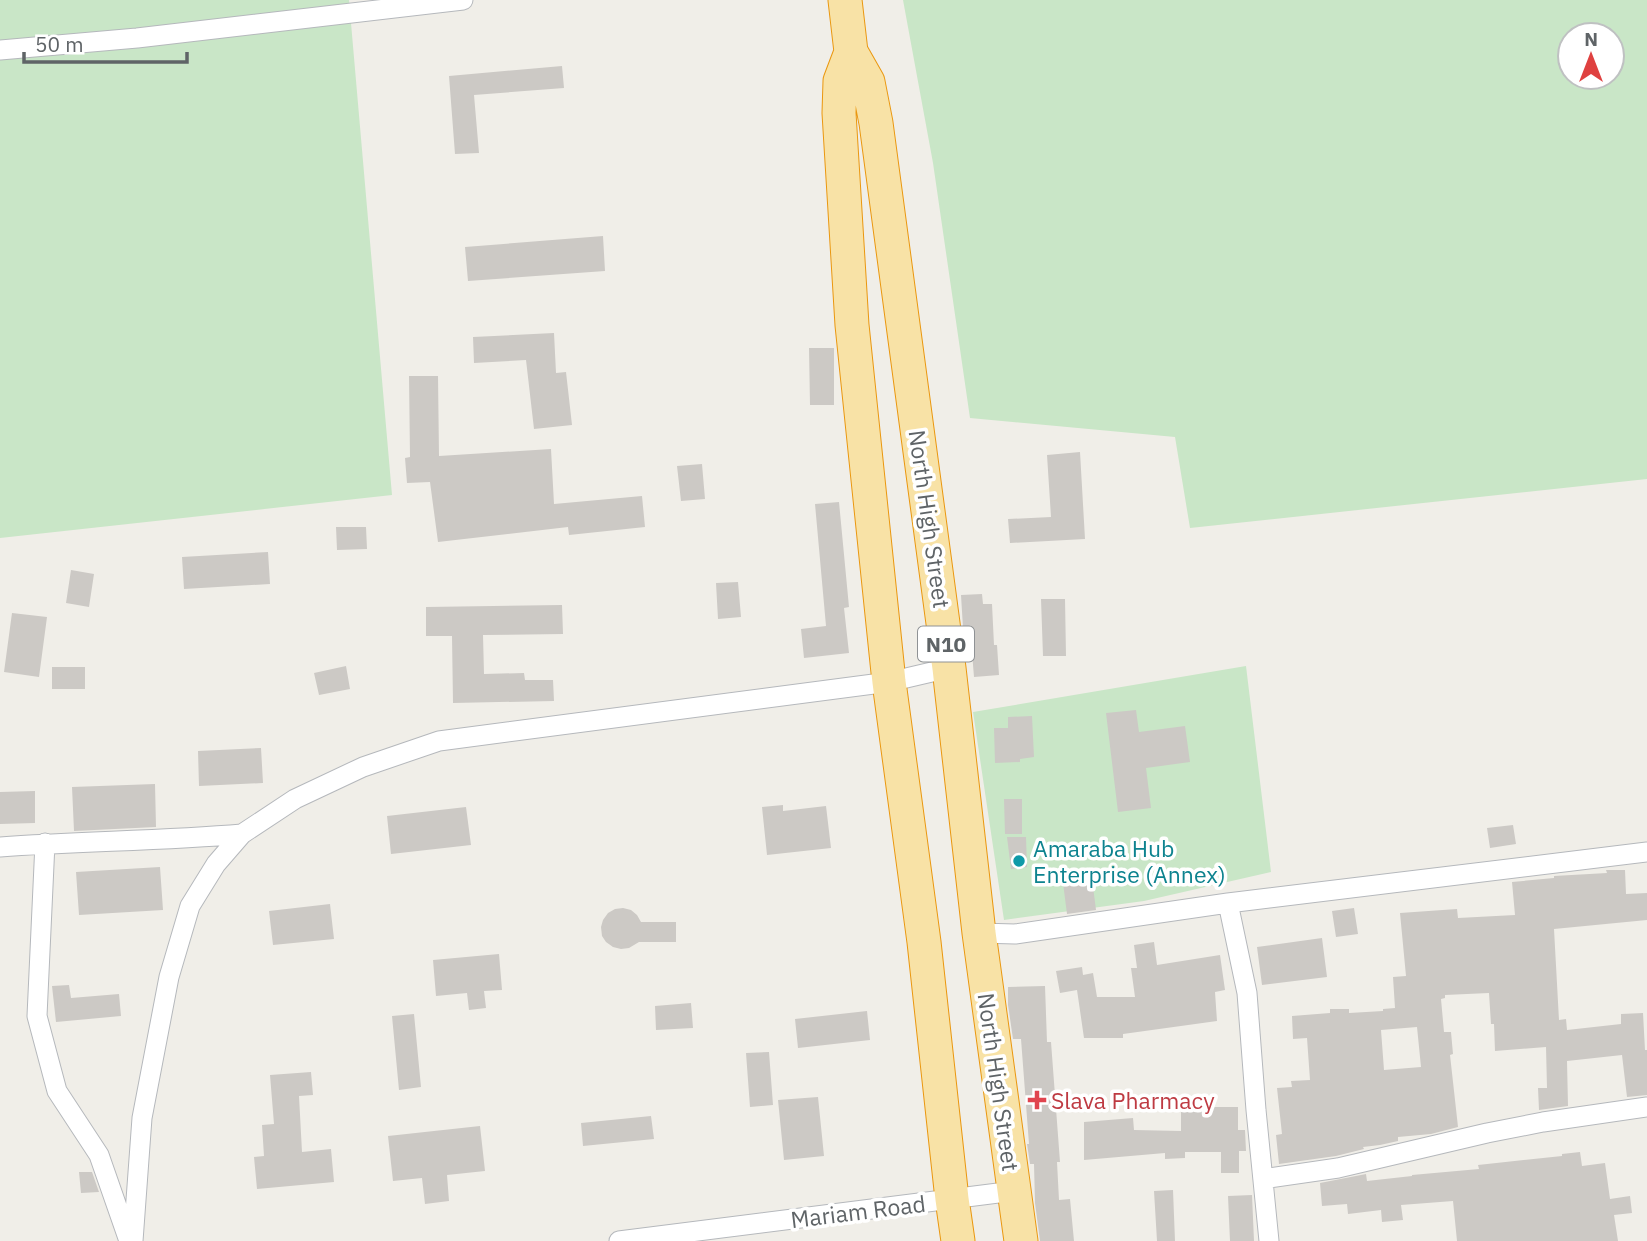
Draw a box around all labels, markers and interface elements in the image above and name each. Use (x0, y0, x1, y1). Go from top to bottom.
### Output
scale bar (24, 21, 187, 65)
north arrow (1556, 21, 1626, 91)
text: N (1584, 27, 1598, 51)
text: 50 m (35, 30, 84, 58)
street label: North High Street (903, 428, 957, 610)
road number: N10 (918, 626, 974, 662)
place label: Amaraba Hub Enterprise (Annex) (1033, 833, 1226, 889)
marker: Amaraba Hub Enterprise (Annex) (1011, 853, 1027, 869)
street label: North High Street (972, 991, 1026, 1173)
place label: Slava Pharmacy (1051, 1085, 1215, 1115)
marker: Slava Pharmacy (1029, 1092, 1045, 1108)
street label: Mariam Road (789, 1188, 927, 1234)

